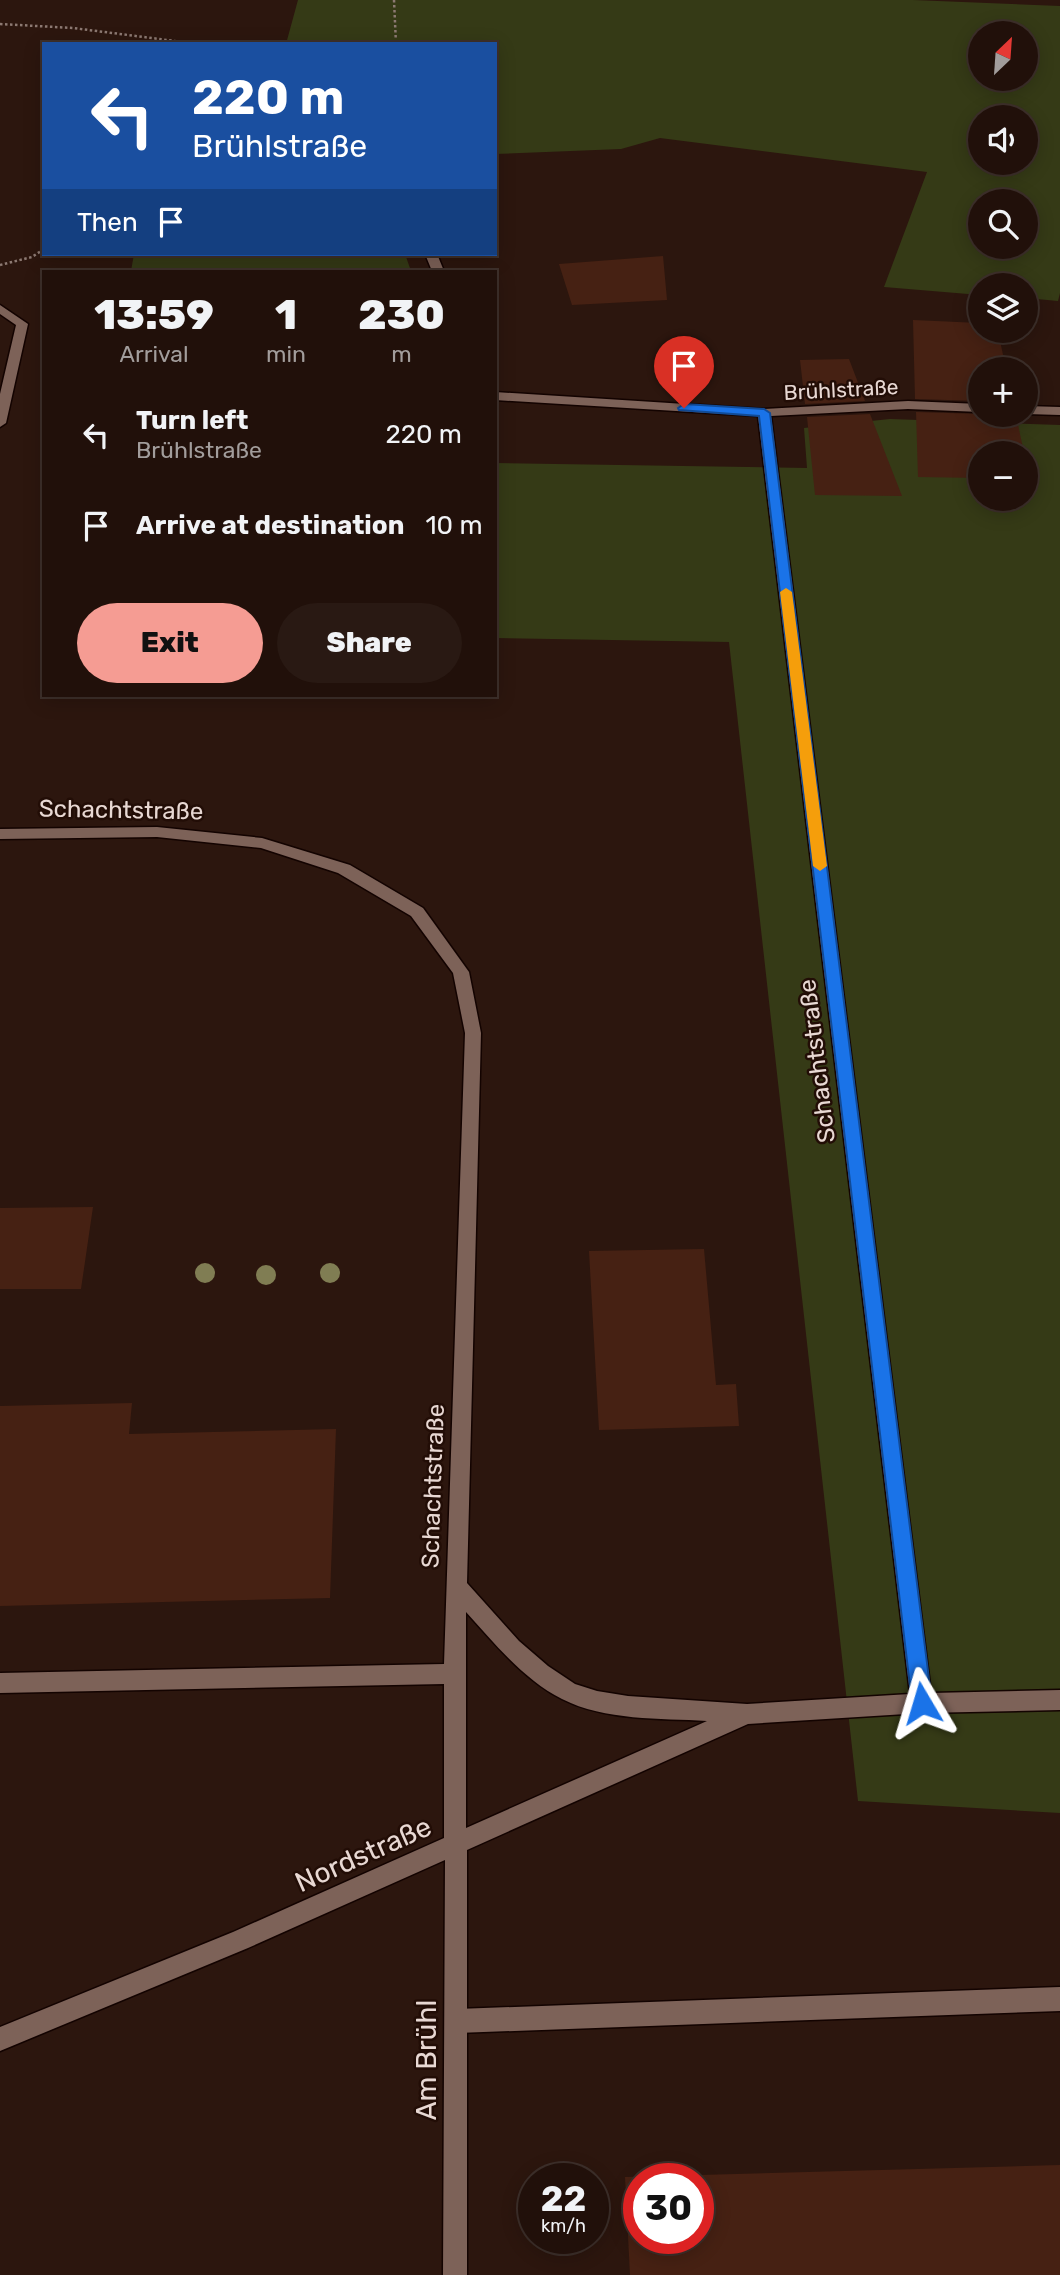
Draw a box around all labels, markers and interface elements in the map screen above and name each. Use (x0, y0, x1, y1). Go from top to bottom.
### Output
north arrow (968, 21, 1038, 91)
map controls (968, 21, 1038, 511)
text: 220 m (192, 68, 344, 126)
icon: left (77, 70, 168, 161)
button: sound (968, 105, 1038, 175)
text: Brühlstraße (192, 127, 367, 165)
button: search (968, 189, 1038, 259)
icon: arrive (152, 203, 190, 241)
text: Then (77, 207, 138, 238)
button: layers (968, 273, 1038, 343)
text: 13:59 (94, 290, 214, 340)
text: 1 (275, 290, 297, 340)
text: 230 (358, 290, 445, 340)
pin (654, 336, 714, 408)
text: Arrival (120, 340, 189, 368)
text: min (266, 340, 306, 368)
text: m (391, 340, 412, 368)
icon: arrive (665, 347, 703, 385)
button: + (968, 357, 1038, 427)
street label: Brühlstraße (783, 374, 899, 405)
text: Turn left (136, 405, 248, 436)
icon: left (77, 416, 115, 454)
text: 220 m (385, 419, 462, 450)
text: Brühlstraße (136, 436, 262, 464)
button: − (968, 441, 1038, 511)
icon: arrive (77, 507, 115, 545)
text: Arrive at destination (136, 510, 404, 541)
text: 10 m (425, 510, 483, 541)
button: Exit (77, 603, 263, 683)
button: Share (277, 603, 462, 683)
street label: Schachtstraße (39, 795, 203, 825)
street label: Schachtstraße (793, 978, 841, 1144)
street label: Schachtstraße (416, 1403, 450, 1569)
position arrow (885, 1666, 959, 1740)
street label: Nordstraße (290, 1810, 437, 1899)
street label: Am Brühl (410, 2000, 443, 2120)
speed limit sign: 30 (623, 2163, 714, 2254)
text: 22 (541, 2178, 586, 2220)
text: km/h (541, 2215, 586, 2237)

